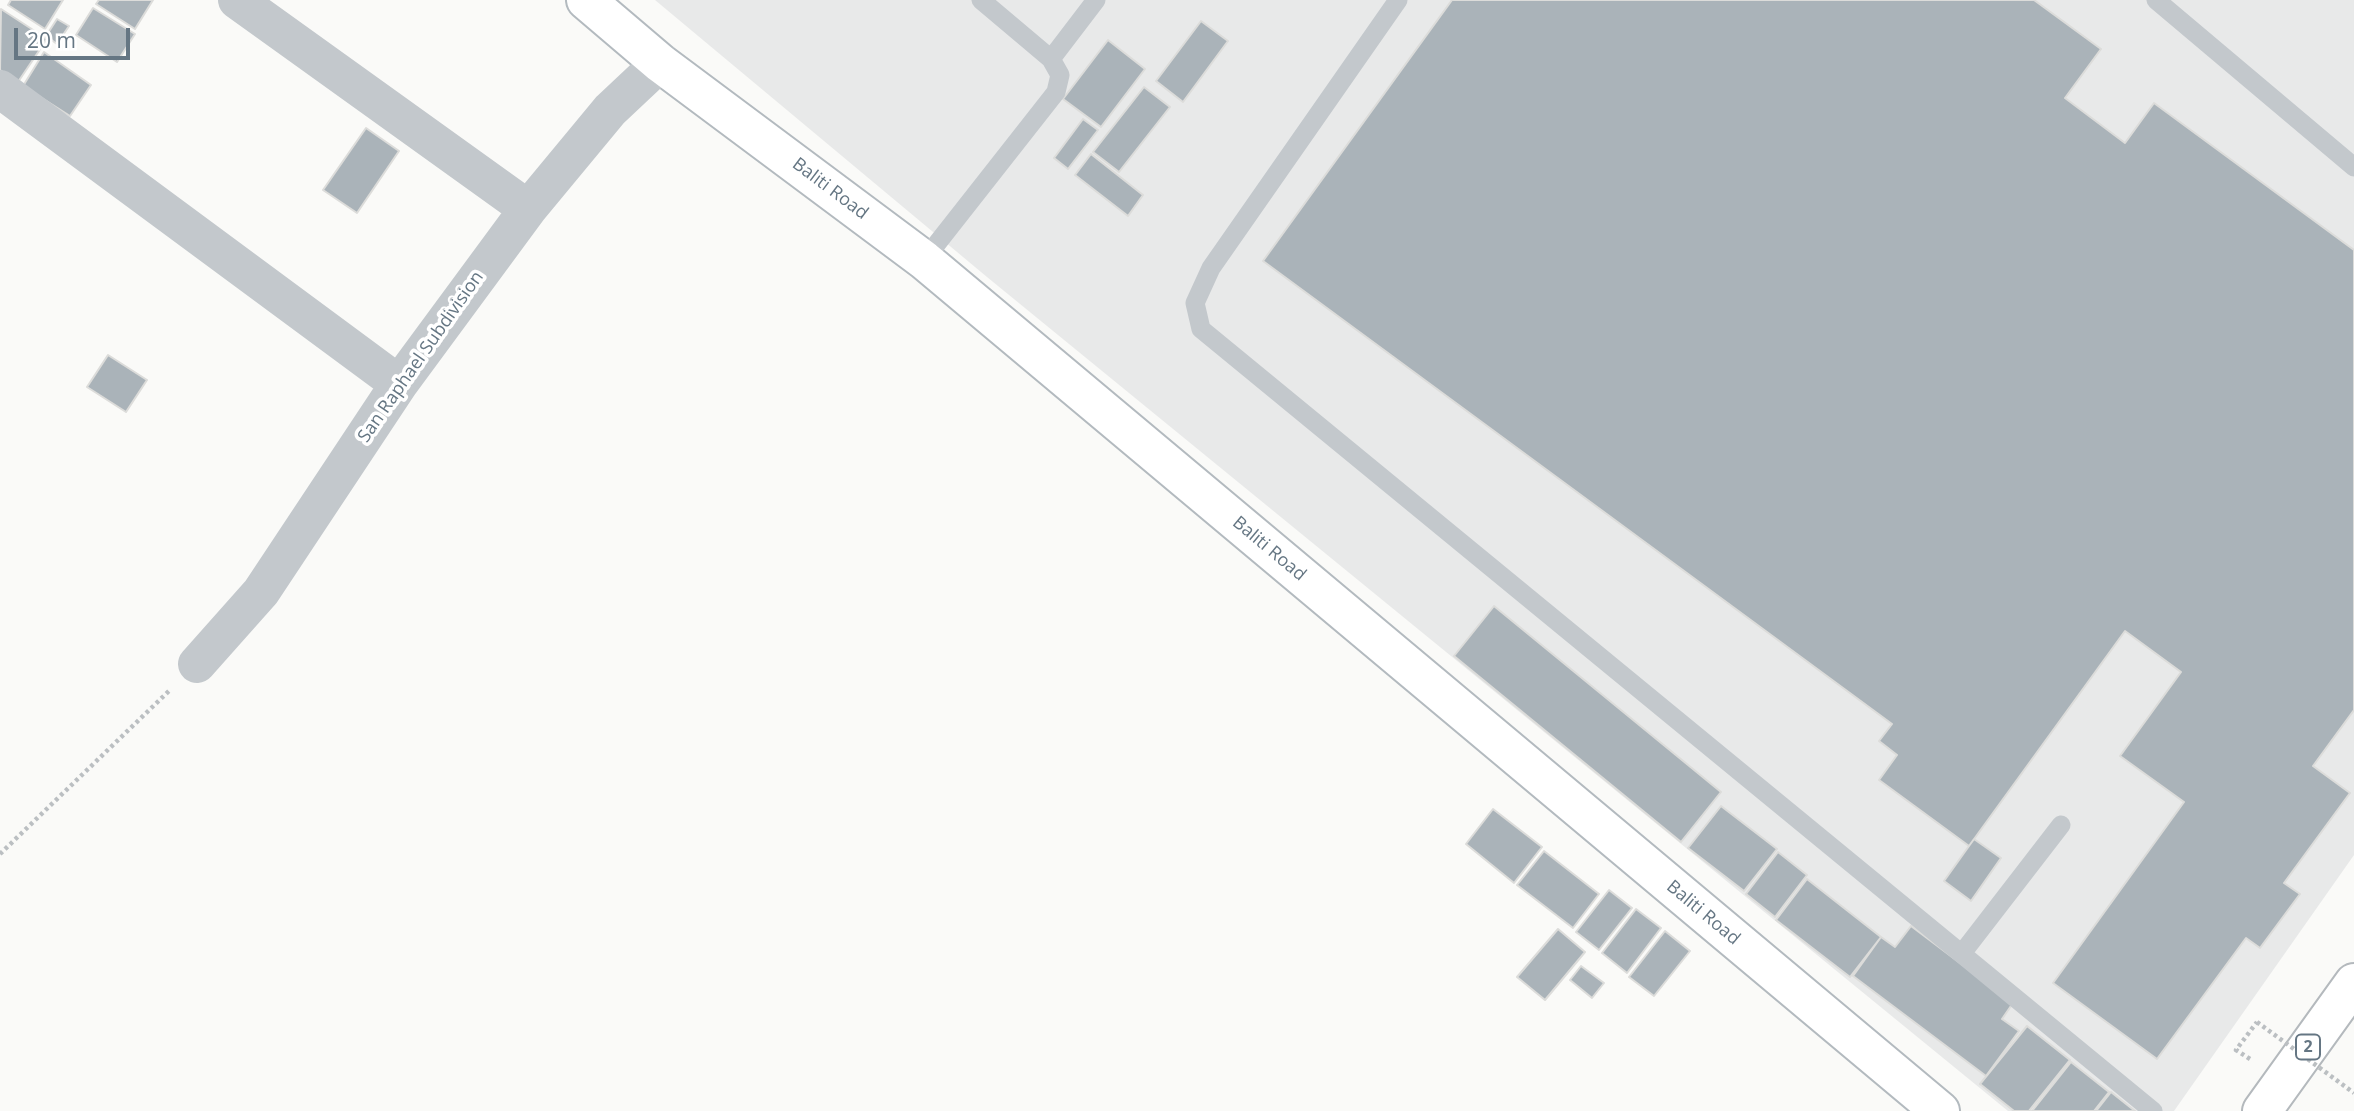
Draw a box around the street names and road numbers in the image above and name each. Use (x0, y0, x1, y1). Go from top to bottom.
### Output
street label: Baliti Road (788, 154, 872, 224)
street label: San Raphael Subdivision (354, 267, 488, 447)
street label: Baliti Road (1228, 512, 1310, 586)
street label: Baliti Road (1662, 876, 1744, 950)
road number: 2 (2296, 1035, 2320, 1060)

